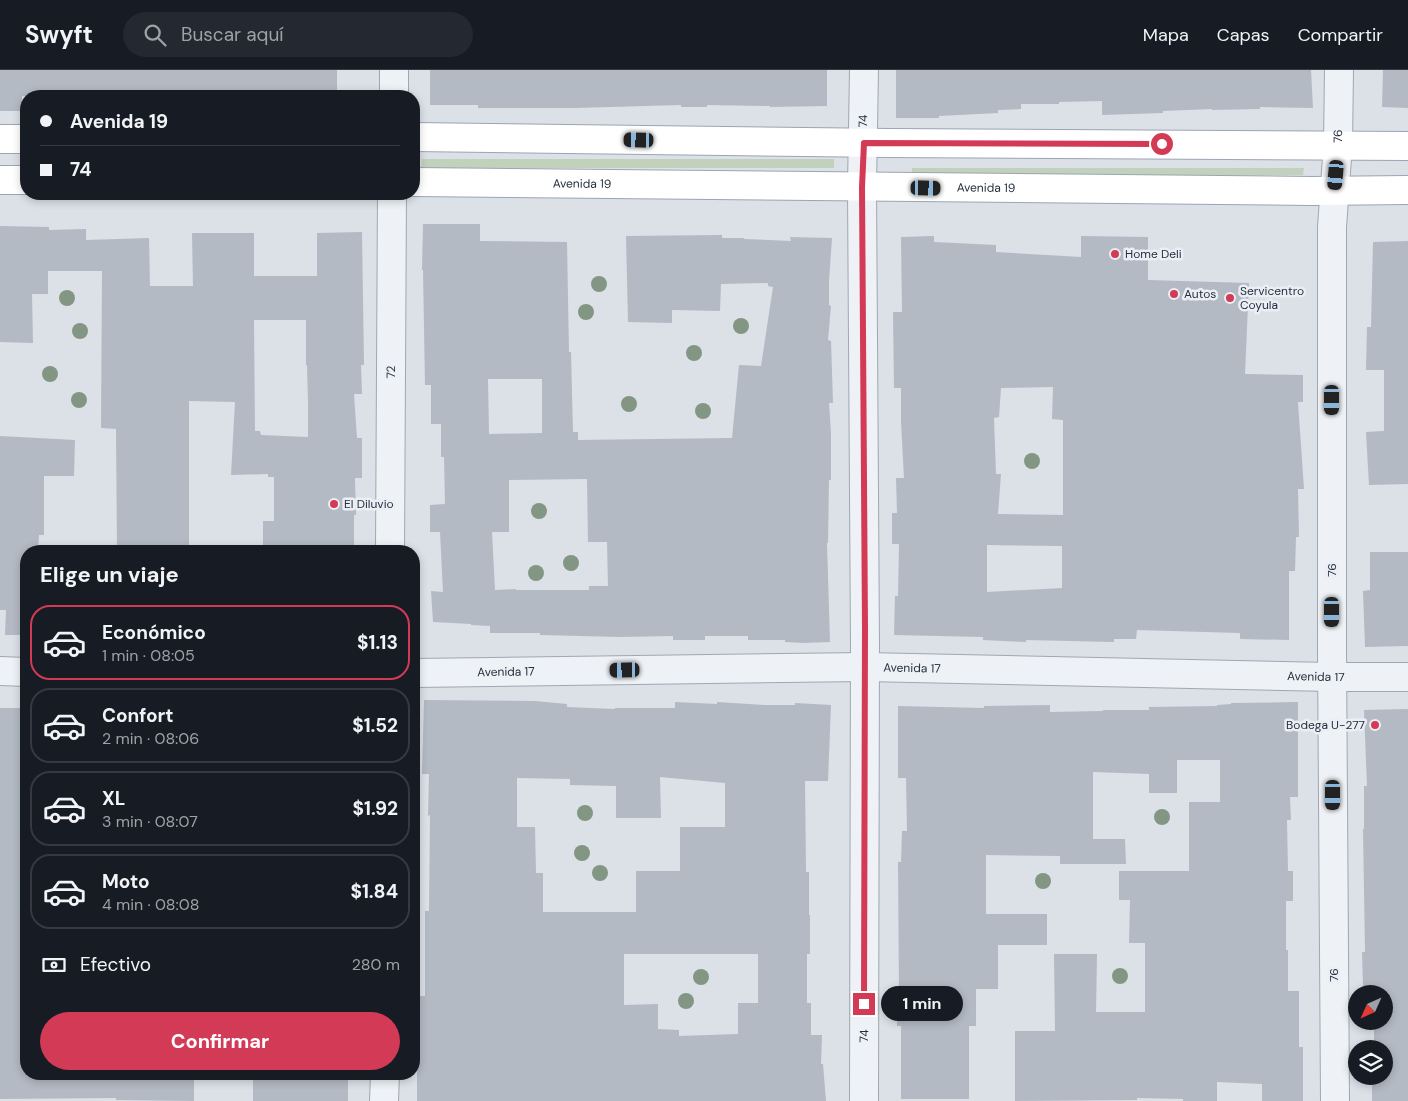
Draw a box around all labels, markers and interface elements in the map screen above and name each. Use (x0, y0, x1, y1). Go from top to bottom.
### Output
search box (123, 12, 473, 57)
text: Swyft (25, 19, 93, 50)
icon: search (141, 21, 169, 49)
text: Buscar aquí (181, 22, 284, 47)
text: Mapa (1143, 23, 1189, 47)
text: Capas (1217, 23, 1270, 47)
text: Compartir (1298, 23, 1383, 47)
text: Avenida 19 (70, 109, 168, 134)
street label: 74 (855, 114, 871, 128)
street label: 76 (1330, 129, 1346, 143)
car (623, 132, 654, 148)
route start (1151, 133, 1173, 155)
text: 74 (70, 157, 92, 182)
car (1327, 159, 1344, 191)
street label: Avenida 19 (553, 175, 611, 192)
street label: Avenida 19 (957, 179, 1015, 196)
car (910, 180, 941, 196)
place label: Home Deli (1125, 246, 1182, 262)
marker: Home Deli (1109, 248, 1121, 260)
place label: Servicentro Coyula (1240, 283, 1304, 313)
place label: Autos (1184, 286, 1216, 302)
marker: Autos (1168, 288, 1180, 300)
marker: Servicentro Coyula (1224, 292, 1236, 304)
street label: 72 (383, 365, 399, 379)
car (1324, 385, 1339, 415)
place label: El Diluvio (344, 496, 394, 512)
marker: El Diluvio (328, 498, 340, 510)
text: Elige un viaje (40, 560, 179, 589)
street label: 76 (1324, 563, 1340, 577)
car (1324, 597, 1339, 627)
icon: car (42, 620, 87, 665)
text: Económico (102, 620, 206, 645)
text: $1.13 (357, 630, 398, 655)
text: 1 min · 08:05 (102, 645, 195, 666)
street label: Avenida 17 (883, 659, 941, 677)
car (609, 662, 640, 678)
street label: Avenida 17 (477, 663, 535, 680)
street label: Avenida 17 (1287, 668, 1345, 685)
icon: car (42, 703, 87, 748)
text: Confort (102, 703, 174, 728)
text: $1.52 (352, 713, 398, 738)
place label: Bodega U-277 (1286, 717, 1365, 733)
marker: Bodega U-277 (1369, 719, 1381, 731)
text: 2 min · 08:06 (102, 728, 199, 749)
car (1325, 780, 1340, 810)
icon: car (42, 786, 87, 831)
text: XL (102, 786, 125, 811)
text: $1.92 (352, 796, 398, 821)
text: 3 min · 08:07 (102, 811, 198, 832)
icon: car (42, 869, 87, 914)
text: Moto (102, 869, 150, 894)
text: $1.84 (350, 879, 398, 904)
text: 4 min · 08:08 (102, 894, 200, 915)
icon: cash (40, 951, 68, 979)
text: Efectivo (80, 952, 151, 977)
text: 280 m (352, 954, 400, 975)
street label: 76 (1326, 968, 1342, 982)
north arrow (1348, 985, 1392, 1030)
map controls (1348, 985, 1393, 1085)
callout: 1 min (882, 986, 964, 1022)
route end (853, 993, 875, 1015)
text: 1 min (903, 993, 941, 1014)
button: Confirmar (40, 1012, 400, 1070)
street label: 74 (856, 1029, 872, 1043)
button: layers (1348, 1040, 1393, 1085)

